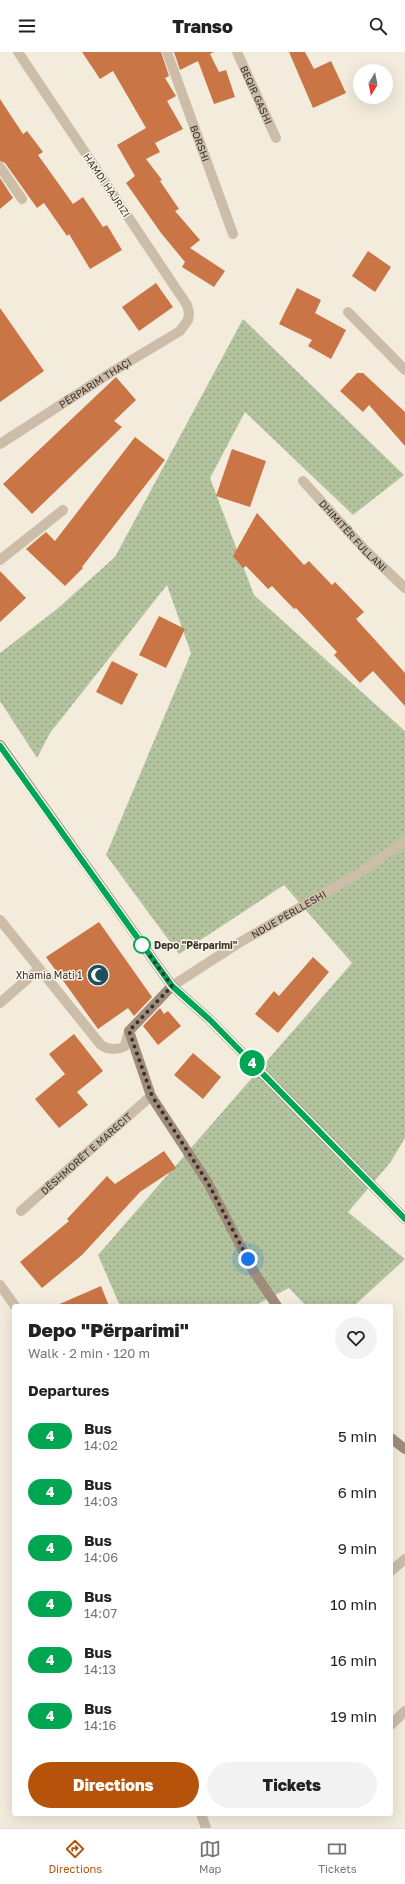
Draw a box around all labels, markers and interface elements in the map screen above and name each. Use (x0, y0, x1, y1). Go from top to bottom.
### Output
icon: menu (16, 15, 38, 37)
text: Transo (172, 15, 233, 37)
icon: search (367, 15, 389, 37)
street label: BEQIR GASHI (238, 64, 275, 126)
north arrow (353, 64, 393, 104)
map controls (353, 64, 393, 104)
street label: BORSHI (188, 123, 212, 163)
street label: HAMDI HAJRIZI (81, 151, 133, 219)
street label: PËRPARIM THAÇI (57, 356, 133, 410)
street label: DHIMITËR FULLANI (317, 497, 389, 574)
street label: NDUE PËRLLESHI (249, 888, 328, 941)
marker: Depo "Përparimi" (133, 936, 151, 954)
place label: Depo "Përparimi" (154, 939, 238, 951)
mosque icon: Xhamia Mati 1 (85, 962, 111, 988)
place label: Xhamia Mati 1 (16, 969, 82, 981)
line badge: 4 (239, 1050, 265, 1076)
text: 4 (248, 1054, 256, 1071)
street label: DËSHMORËT E MARECIT (38, 1110, 134, 1197)
your location (238, 1249, 258, 1269)
button: heart (335, 1317, 377, 1359)
text: Depo "Përparimi" (28, 1318, 189, 1341)
text: Walk · 2 min · 120 m (28, 1345, 150, 1361)
text: Departures (28, 1381, 109, 1399)
text: Bus (84, 1419, 112, 1437)
text: 4 (46, 1427, 54, 1444)
text: 5 min (338, 1427, 377, 1445)
text: 14:02 (84, 1437, 118, 1453)
text: Bus (84, 1475, 112, 1493)
text: 4 (46, 1483, 54, 1500)
text: 6 min (338, 1483, 377, 1501)
text: 14:03 (84, 1493, 118, 1509)
text: Bus (84, 1531, 112, 1549)
text: 4 (46, 1539, 54, 1556)
text: 9 min (338, 1539, 377, 1557)
text: 14:06 (84, 1549, 118, 1565)
text: Bus (84, 1587, 112, 1605)
text: 4 (46, 1595, 54, 1612)
text: 10 min (330, 1595, 377, 1613)
text: 14:07 (84, 1605, 117, 1621)
text: Bus (84, 1643, 112, 1661)
text: 4 (46, 1651, 54, 1668)
text: 16 min (330, 1651, 377, 1669)
text: 14:13 (84, 1661, 116, 1677)
text: Bus (84, 1699, 112, 1717)
text: 4 (46, 1707, 54, 1724)
text: 19 min (330, 1707, 377, 1725)
text: 14:16 (84, 1717, 116, 1733)
button: Directions (28, 1762, 199, 1808)
button: Tickets (207, 1762, 377, 1808)
tab: Directions (48, 1838, 102, 1875)
tab: Map (199, 1838, 221, 1875)
tab: Tickets (318, 1838, 357, 1875)

